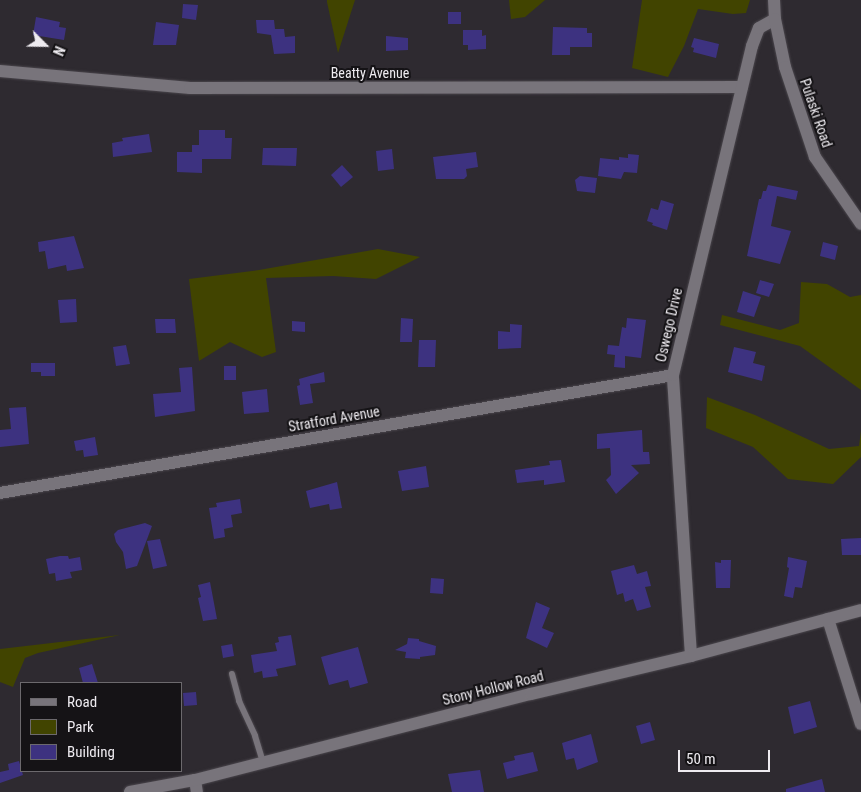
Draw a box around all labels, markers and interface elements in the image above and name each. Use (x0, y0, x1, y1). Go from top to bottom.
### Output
north arrow (20, 20, 70, 70)
text: N (50, 44, 68, 58)
street label: Beatty Avenue (331, 65, 409, 81)
street label: Pulaski Road (796, 76, 836, 150)
street label: Oswego Drive (652, 286, 686, 364)
street label: Stratford Avenue (287, 403, 381, 435)
street label: Stony Hollow Road (441, 667, 545, 709)
legend (20, 682, 182, 772)
text: Road (67, 693, 97, 711)
text: Park (67, 718, 94, 736)
scale bar (681, 740, 774, 772)
text: Building (67, 743, 115, 761)
text: 50 m (686, 750, 716, 768)

